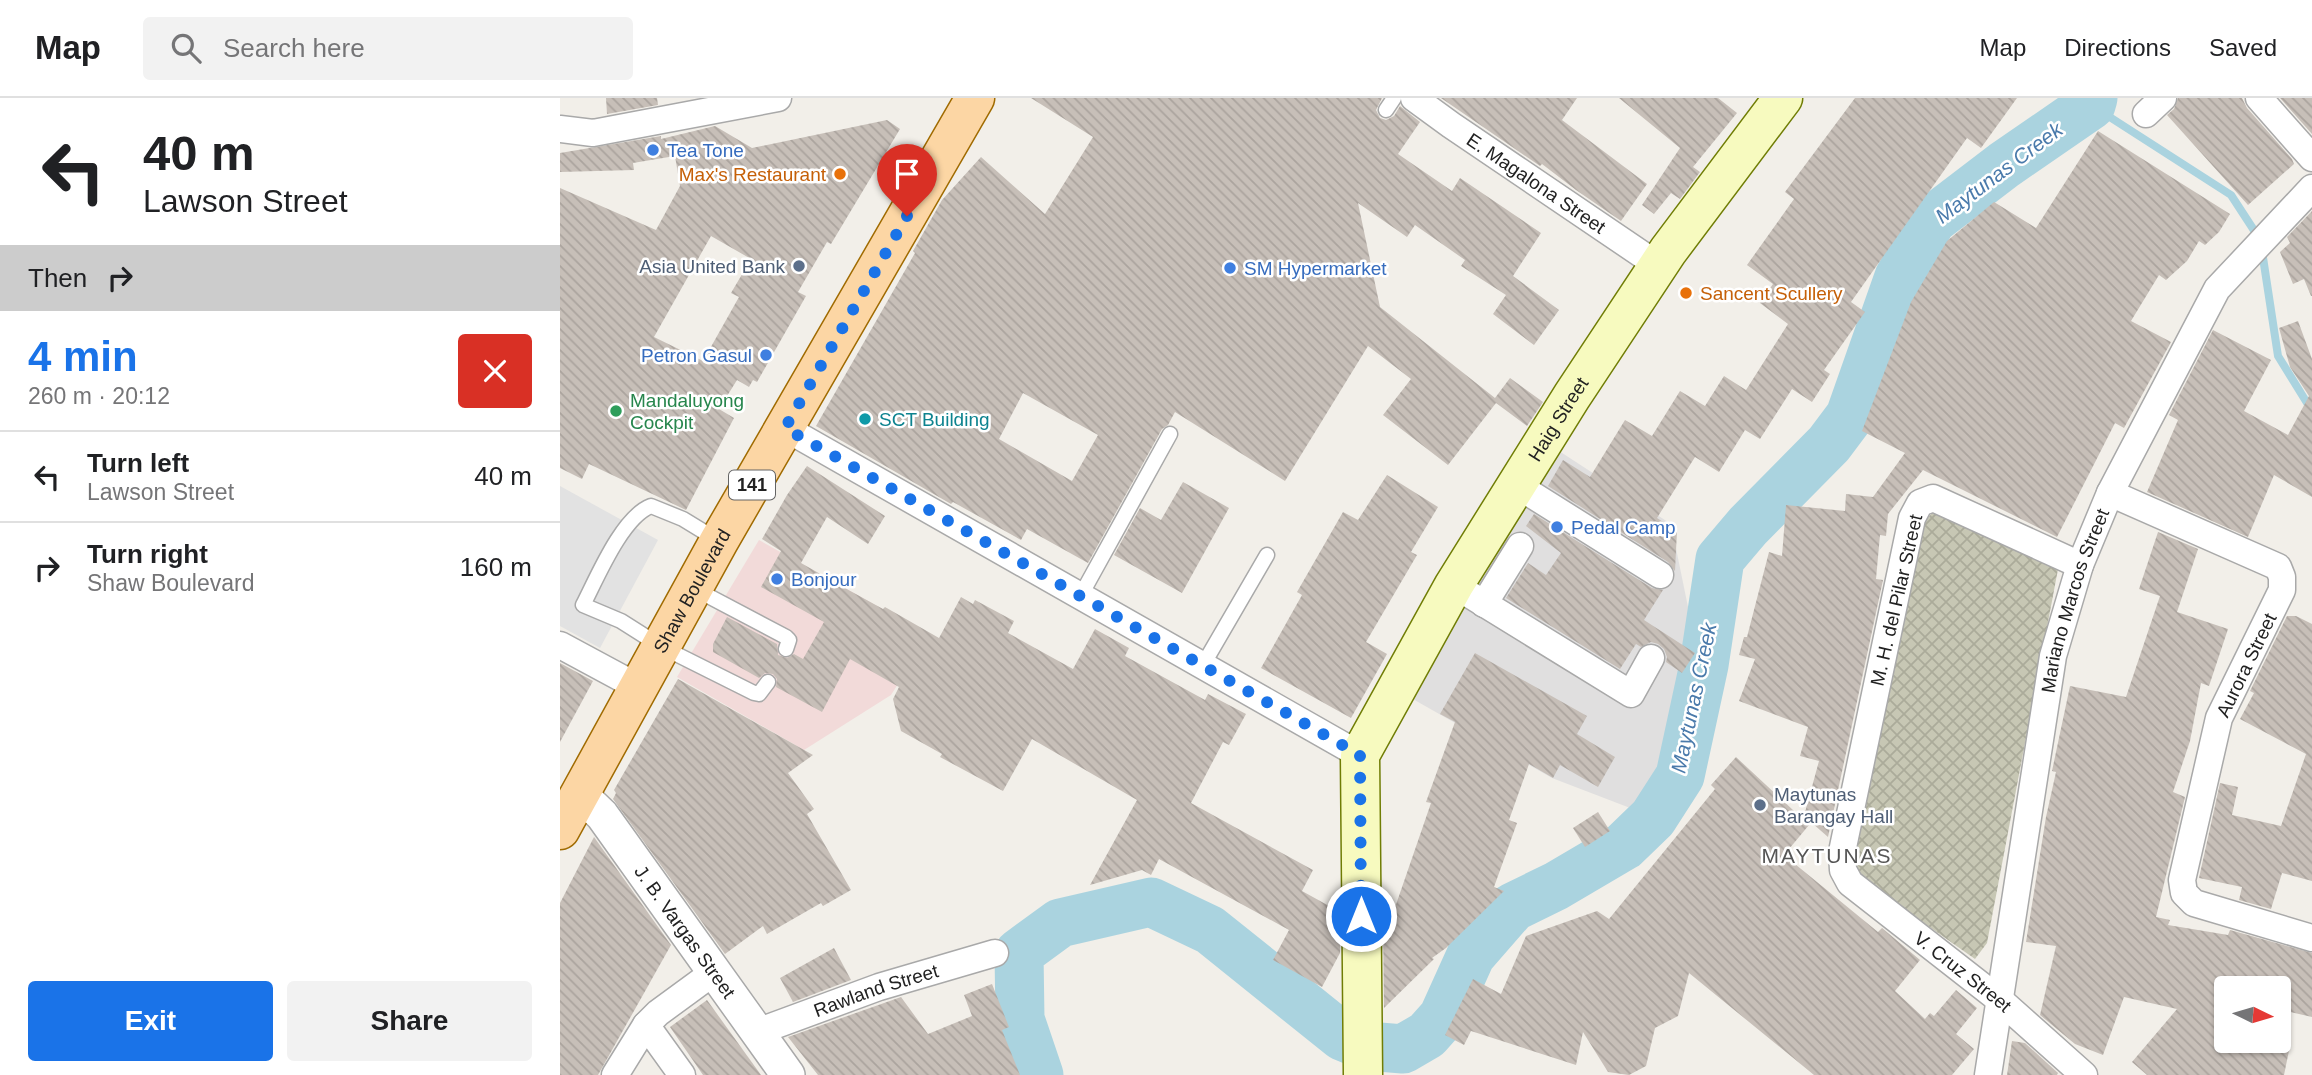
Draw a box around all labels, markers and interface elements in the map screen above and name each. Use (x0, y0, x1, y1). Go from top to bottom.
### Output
search box (143, 17, 633, 80)
text: Map (35, 29, 101, 66)
icon: search (167, 29, 205, 67)
text: Search here (223, 33, 365, 63)
text: Map (1980, 34, 2026, 61)
text: Directions (2064, 34, 2171, 61)
text: Saved (2209, 34, 2277, 61)
water label: Maytunas Creek (1931, 117, 2068, 228)
icon: left (28, 126, 119, 217)
text: 40 m (143, 126, 255, 180)
street label: E. Magalona Street (1463, 129, 1610, 238)
place label: Tea Tone (667, 140, 744, 161)
marker: Tea Tone (645, 142, 661, 158)
pin (877, 144, 937, 216)
icon: arrive (888, 155, 926, 193)
place label: Max's Restaurant (679, 164, 827, 185)
marker: Max's Restaurant (832, 166, 848, 182)
text: Lawson Street (143, 183, 348, 219)
place label: Asia United Bank (639, 256, 785, 277)
marker: Asia United Bank (791, 258, 807, 274)
place label: SM Hypermarket (1244, 258, 1387, 279)
icon: right (101, 259, 139, 297)
marker: SM Hypermarket (1222, 260, 1238, 276)
text: Then (28, 263, 87, 293)
place label: Sancent Scullery (1700, 283, 1843, 304)
marker: Sancent Scullery (1678, 285, 1694, 301)
text: 4 min (28, 333, 138, 380)
button: close (458, 334, 532, 408)
place label: Petron Gasul (641, 345, 752, 366)
marker: Petron Gasul (758, 347, 774, 363)
street label: Haig Street (1524, 373, 1593, 465)
text: 260 m · 20:12 (28, 383, 170, 409)
place label: Mandaluyong Cockpit (630, 390, 744, 433)
marker: Mandaluyong Cockpit (608, 403, 624, 419)
place label: SCT Building (879, 409, 990, 430)
marker: SCT Building (857, 411, 873, 427)
text: Turn left (87, 448, 189, 478)
icon: left (28, 458, 66, 496)
text: 40 m (474, 461, 532, 491)
road number: 141 (729, 470, 775, 500)
text: Lawson Street (87, 479, 234, 505)
street label: Mariano Marcos Street (2037, 505, 2114, 694)
street label: M. H. del Pilar Street (1867, 512, 1927, 688)
place label: Pedal Camp (1571, 517, 1676, 538)
marker: Pedal Camp (1549, 519, 1565, 535)
street label: Shaw Boulevard (649, 525, 735, 657)
text: Turn right (87, 539, 208, 569)
icon: right (28, 549, 66, 587)
text: 160 m (460, 552, 532, 582)
place label: Bonjour (791, 569, 857, 590)
text: Shaw Boulevard (87, 570, 255, 596)
marker: Bonjour (769, 571, 785, 587)
street label: Aurora Street (2212, 609, 2281, 721)
water label: Maytunas Creek (1666, 619, 1721, 775)
place label: Maytunas Barangay Hall (1774, 784, 1893, 827)
marker: Maytunas Barangay Hall (1752, 797, 1768, 813)
district label: MAYTUNAS (1761, 844, 1893, 867)
street label: J. B. Vargas Street (630, 861, 740, 1003)
position arrow (1324, 879, 1398, 953)
street label: V. Cruz Street (1910, 927, 2016, 1017)
street label: Rawland Street (811, 960, 941, 1021)
north arrow (2214, 976, 2291, 1054)
map controls (2214, 976, 2291, 1053)
button: Exit (28, 981, 273, 1061)
button: Share (287, 981, 532, 1061)

